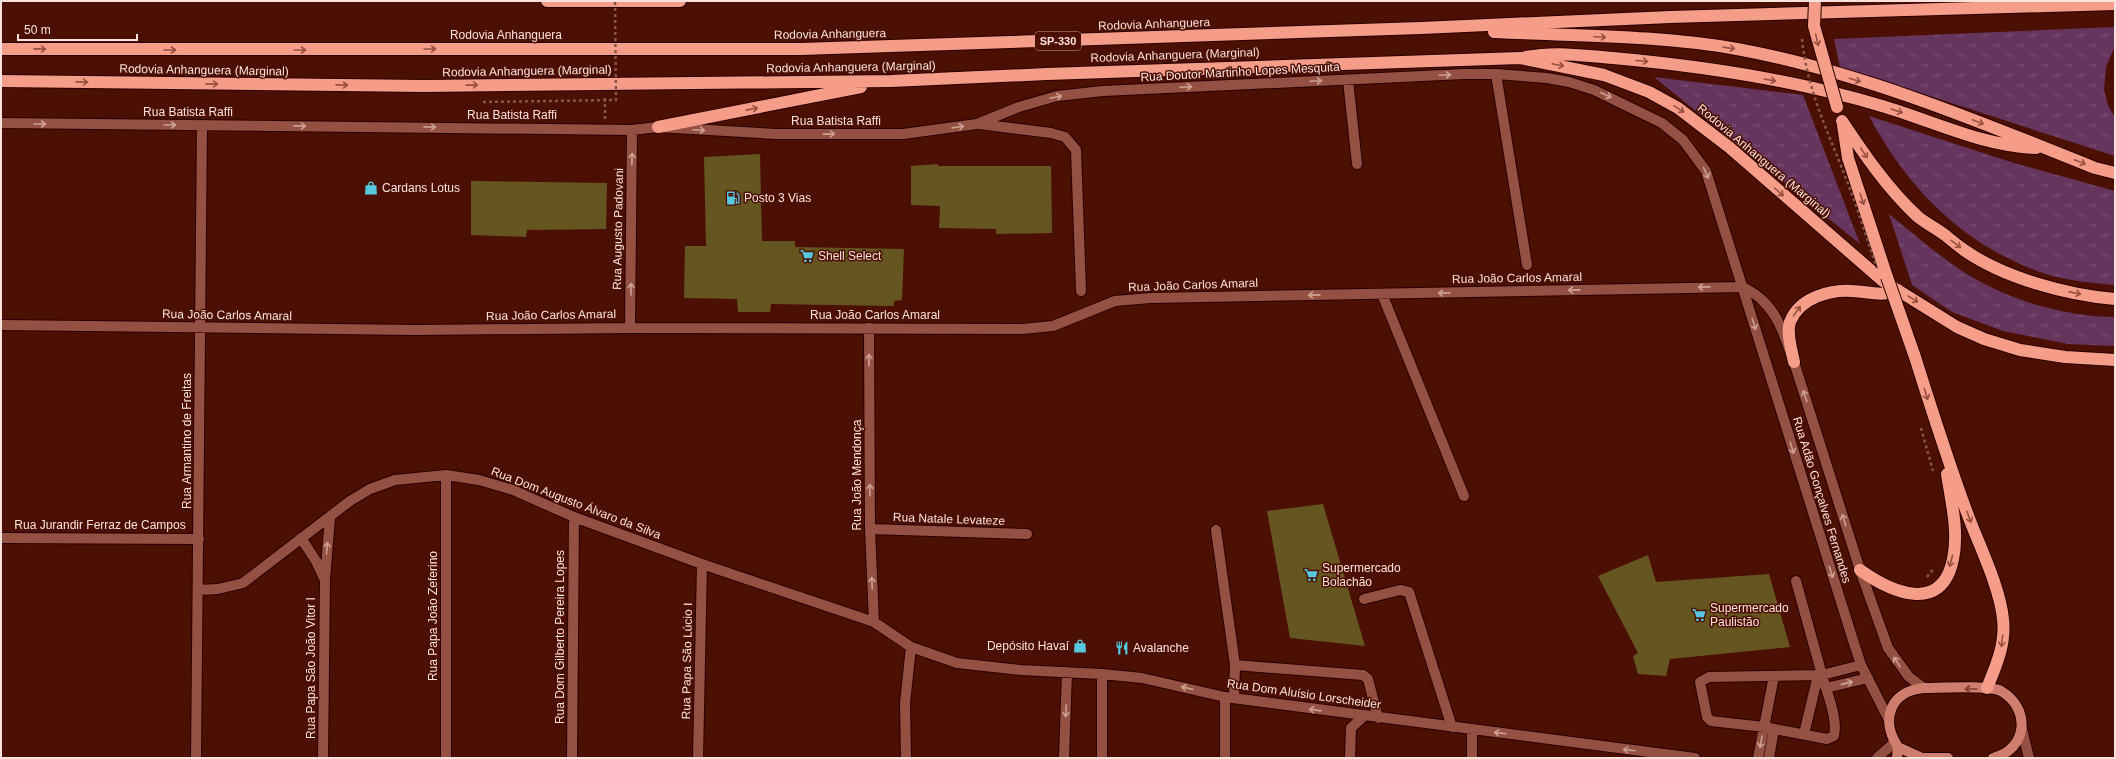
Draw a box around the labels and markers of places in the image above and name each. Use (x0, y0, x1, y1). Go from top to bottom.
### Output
shop icon: Cardans Lotus (363, 180, 379, 196)
place label: Cardans Lotus (382, 181, 460, 195)
fuel station icon: Posto 3 Vias (725, 190, 741, 206)
place label: Posto 3 Vias (744, 191, 811, 205)
supermarket icon: Shell Select (799, 248, 815, 264)
place label: Shell Select (818, 249, 882, 263)
place label: Supermercado Bolachão (1322, 561, 1401, 589)
supermarket icon: Supermercado Bolachão (1303, 567, 1319, 583)
place label: Supermercado Paulistão (1710, 601, 1789, 629)
supermarket icon: Supermercado Paulistão (1691, 607, 1707, 623)
shop icon: Depósito Havaí (1072, 638, 1088, 654)
place label: Depósito Havaí (987, 639, 1070, 653)
restaurant icon: Avalanche (1114, 640, 1130, 656)
place label: Avalanche (1133, 641, 1189, 655)

